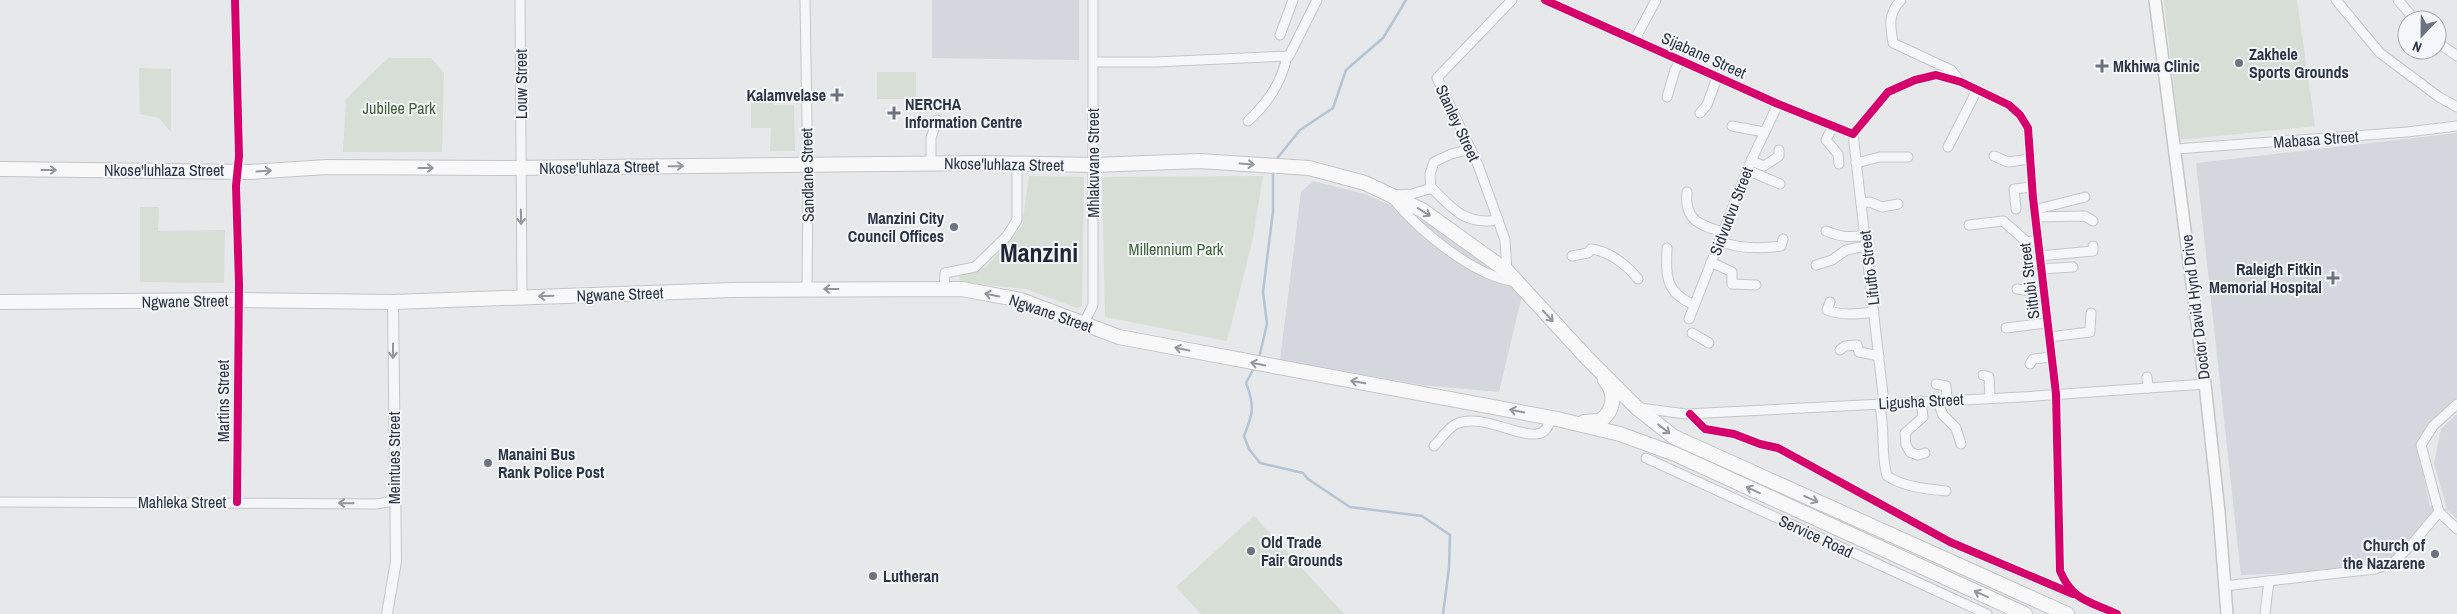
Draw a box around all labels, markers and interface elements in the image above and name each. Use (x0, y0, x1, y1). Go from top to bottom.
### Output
north arrow (2397, 10, 2447, 60)
street label: Sijabane Street (1658, 27, 1750, 84)
text: N (2410, 37, 2424, 57)
place label: Zakhele Sports Grounds (2249, 43, 2349, 83)
street label: Louw Street (510, 49, 532, 119)
place label: Mkhiwa Clinic (2113, 55, 2200, 77)
marker: Zakhele Sports Grounds (2233, 57, 2245, 69)
marker: Mkhiwa Clinic (2095, 59, 2109, 73)
street label: Stanley Street (1431, 81, 1486, 165)
place label: Kalamvelase (746, 84, 826, 106)
marker: Kalamvelase (830, 88, 844, 102)
place label: NERCHA Information Centre (905, 93, 1022, 133)
park label: Jubilee Park (363, 97, 436, 119)
marker: NERCHA Information Centre (887, 106, 901, 120)
street label: Mhlakuvane Street (1082, 108, 1104, 218)
street label: Mabasa Street (2273, 125, 2360, 153)
street label: Sandlane Street (795, 127, 819, 222)
street label: Nkose'luhlaza Street (944, 152, 1064, 176)
street label: Nkose'luhlaza Street (539, 155, 659, 179)
street label: Nkose'luhlaza Street (104, 159, 224, 181)
one-way arrow (1239, 159, 1255, 169)
one-way arrow (668, 161, 684, 171)
one-way arrow (418, 163, 434, 172)
street label: Sidvudvu Street (1704, 163, 1758, 259)
one-way arrow (40, 165, 56, 175)
one-way arrow (255, 166, 271, 176)
place label: Manzini City Council Offices (848, 207, 945, 247)
one-way arrow (516, 208, 526, 224)
one-way arrow (1417, 208, 1431, 218)
marker: Manzini City Council Offices (948, 221, 960, 233)
street label: Lifutfo Street (1853, 229, 1884, 307)
street label: Doctor David Hynd Drive (2175, 233, 2215, 381)
district label: Manzini (1000, 235, 1078, 270)
park label: Millennium Park (1129, 238, 1224, 260)
street label: Sitfubi Street (2013, 241, 2045, 320)
place label: Raleigh Fitkin Memorial Hospital (2209, 258, 2322, 298)
marker: Raleigh Fitkin Memorial Hospital (2326, 271, 2340, 285)
street label: Ngwane Street (576, 281, 664, 307)
one-way arrow (823, 284, 839, 294)
street label: Ngwane Street (1006, 288, 1096, 338)
street label: Ngwane Street (141, 289, 229, 313)
one-way arrow (985, 290, 1001, 299)
one-way arrow (538, 291, 554, 301)
one-way arrow (1542, 309, 1554, 322)
one-way arrow (389, 343, 398, 359)
one-way arrow (1174, 344, 1190, 354)
street label: Martins Street (212, 359, 234, 442)
one-way arrow (1250, 359, 1266, 369)
one-way arrow (1350, 376, 1366, 386)
street label: Ligusha Street (1878, 388, 1965, 414)
one-way arrow (1510, 405, 1526, 415)
street label: Meintues Street (383, 411, 405, 504)
one-way arrow (1658, 424, 1671, 435)
place label: Manaini Bus Rank Police Post (498, 443, 605, 483)
marker: Manaini Bus Rank Police Post (482, 457, 494, 469)
one-way arrow (1746, 485, 1761, 495)
street label: Mahleka Street (138, 491, 226, 513)
one-way arrow (1803, 494, 1818, 504)
one-way arrow (338, 498, 354, 508)
street label: Service Road (1775, 509, 1857, 563)
place label: Old Trade Fair Grounds (1261, 531, 1343, 571)
place label: Church of the Nazarene (2343, 534, 2426, 574)
marker: Old Trade Fair Grounds (1245, 545, 1257, 557)
marker: Church of the Nazarene (2429, 548, 2441, 560)
place label: Lutheran (883, 565, 939, 587)
marker: Lutheran (867, 570, 879, 582)
one-way arrow (1974, 588, 1989, 598)

